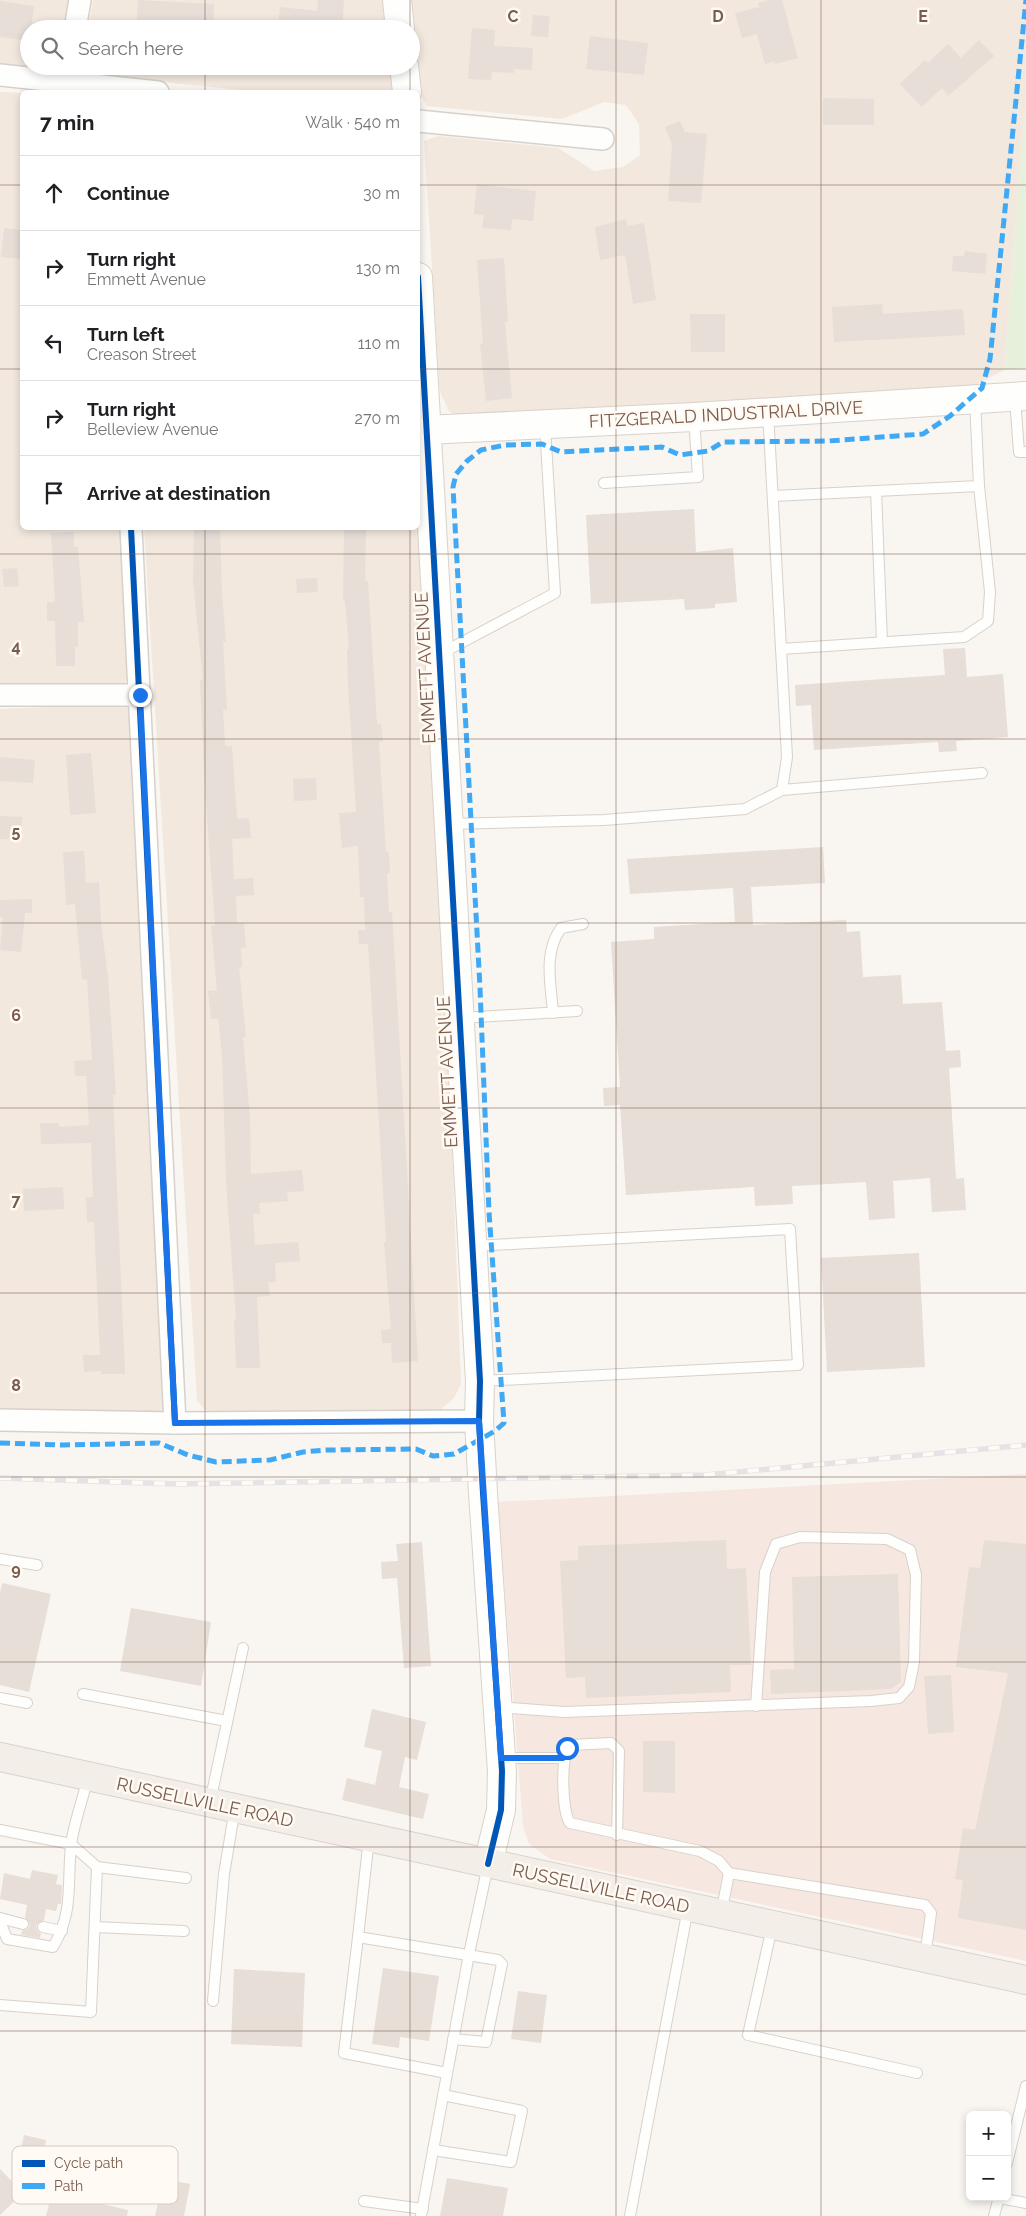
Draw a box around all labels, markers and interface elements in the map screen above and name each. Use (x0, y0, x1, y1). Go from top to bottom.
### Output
text: C (508, 7, 519, 26)
text: D (712, 7, 724, 26)
text: E (918, 7, 928, 26)
search box (20, 20, 420, 75)
icon: search (38, 34, 66, 62)
text: Search here (78, 37, 184, 59)
text: 7 min (40, 110, 94, 135)
text: Walk · 540 m (305, 113, 400, 132)
icon: ahead (40, 179, 68, 207)
text: Continue (87, 182, 170, 204)
text: 30 m (363, 184, 400, 203)
text: Turn right (87, 248, 176, 270)
icon: right (40, 254, 68, 282)
text: 130 m (356, 259, 400, 278)
text: Emmett Avenue (87, 270, 206, 289)
text: Turn left (87, 323, 164, 345)
icon: left (40, 329, 68, 357)
text: 110 m (358, 334, 400, 353)
text: Creason Street (87, 345, 196, 364)
street label: FITZGERALD INDUSTRIAL DRIVE (588, 396, 864, 432)
text: Turn right (87, 398, 176, 420)
icon: right (40, 404, 68, 432)
text: 270 m (355, 409, 400, 428)
text: Belleview Avenue (87, 420, 218, 439)
icon: arrive (40, 479, 68, 507)
text: Arrive at destination (87, 482, 271, 504)
street label: EMMETT AVENUE (411, 592, 439, 744)
text: 4 (11, 637, 21, 656)
route end (129, 684, 152, 707)
text: 5 (12, 822, 21, 841)
street label: EMMETT AVENUE (433, 996, 461, 1148)
text: 6 (11, 1006, 21, 1025)
text: 7 (12, 1191, 21, 1210)
text: 8 (11, 1376, 21, 1395)
text: 9 (11, 1560, 21, 1579)
route start (556, 1737, 579, 1760)
street label: RUSSELLVILLE ROAD (115, 1773, 296, 1831)
street label: RUSSELLVILLE ROAD (511, 1859, 692, 1917)
map controls (966, 2111, 1011, 2201)
button: + (966, 2111, 1011, 2156)
legend (12, 2146, 178, 2204)
text: Cycle path (54, 2155, 123, 2171)
button: − (966, 2156, 1011, 2201)
text: Path (54, 2178, 83, 2194)

